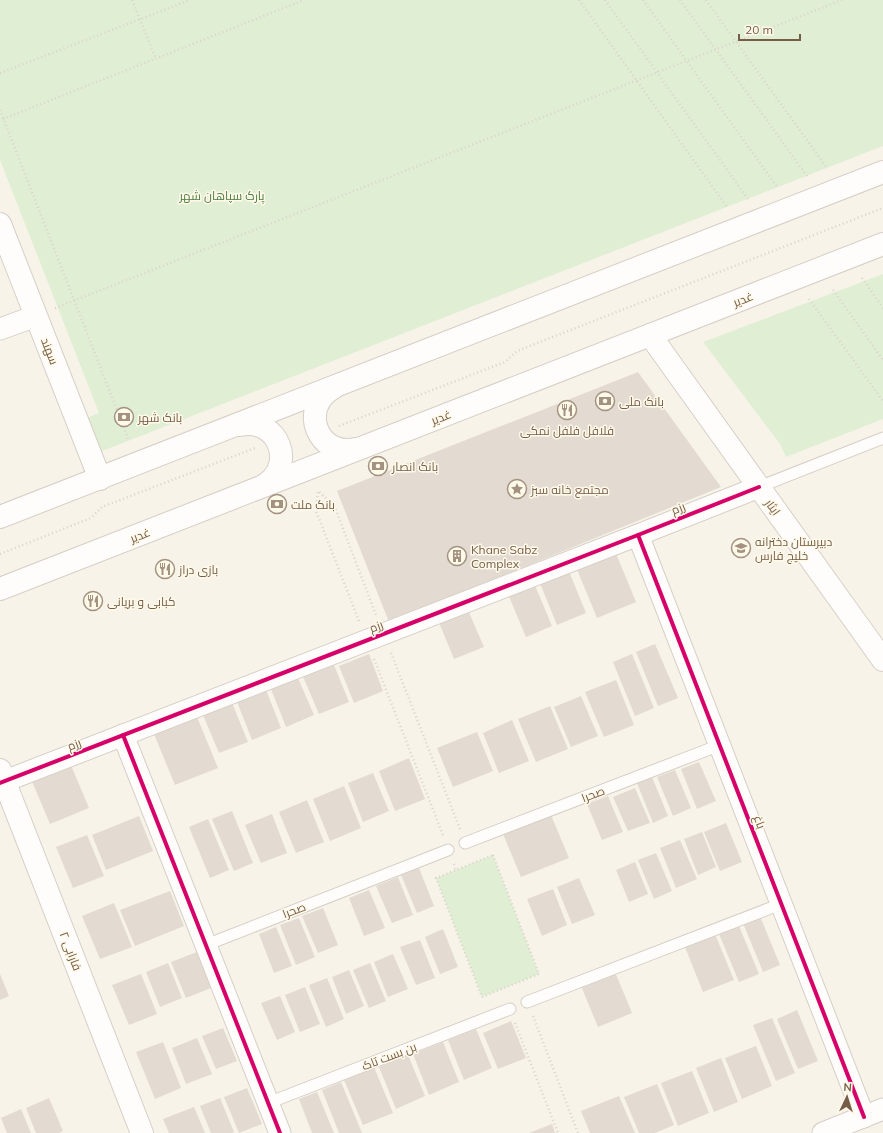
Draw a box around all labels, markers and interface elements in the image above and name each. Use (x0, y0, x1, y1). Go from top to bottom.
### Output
scale bar (739, 16, 800, 42)
text: 20 m (745, 22, 773, 37)
park label: پارک سپاهان شهر (178, 188, 265, 205)
street label: غدیر (730, 288, 755, 310)
street label: سهند (38, 335, 62, 367)
bank icon: بانک ملی (594, 390, 616, 412)
place label: بانک ملی (619, 394, 664, 409)
restaurant icon: فلافل فلفل نمکی (556, 399, 578, 421)
bank icon: بانک شهر (113, 406, 135, 428)
street label: غدیر (428, 406, 453, 428)
place label: بانک شهر (137, 410, 182, 425)
place label: فلافل فلفل نمکی (520, 423, 614, 438)
bank icon: بانک انصار (367, 455, 389, 477)
place label: بانک انصار (391, 459, 438, 474)
place icon: مجتمع خانه سبز (506, 478, 528, 500)
place label: مجتمع خانه سبز (530, 482, 609, 498)
bank icon: بانک ملت (266, 493, 288, 515)
street label: ایثار (761, 495, 784, 518)
place label: بانک ملت (291, 497, 335, 512)
street label: رزم (669, 498, 688, 518)
street label: غدیر (127, 524, 152, 546)
place label: دبیرستان دخترانه خلیج فارس (755, 534, 832, 564)
school or university icon: دبیرستان دخترانه خلیج فارس (730, 537, 752, 559)
place label: Khane Sabz Complex (471, 542, 538, 571)
building icon: Khane Sabz Complex (446, 545, 468, 567)
restaurant icon: بازی دراز (154, 558, 176, 580)
place label: بازی دراز (178, 562, 218, 577)
restaurant icon: کبابی و بریانی (82, 590, 104, 612)
place label: کبابی و بریانی (107, 594, 176, 609)
street label: رزم (367, 617, 386, 636)
street label: رزم (65, 735, 84, 754)
street label: صحرا (579, 783, 607, 805)
street label: باغ (750, 813, 769, 831)
street label: صحرا (280, 899, 308, 921)
street label: فارابی ۲ (57, 929, 85, 973)
street label: بن بست تاک (360, 1039, 418, 1073)
north arrow (827, 1077, 867, 1117)
text: N (843, 1080, 852, 1094)

